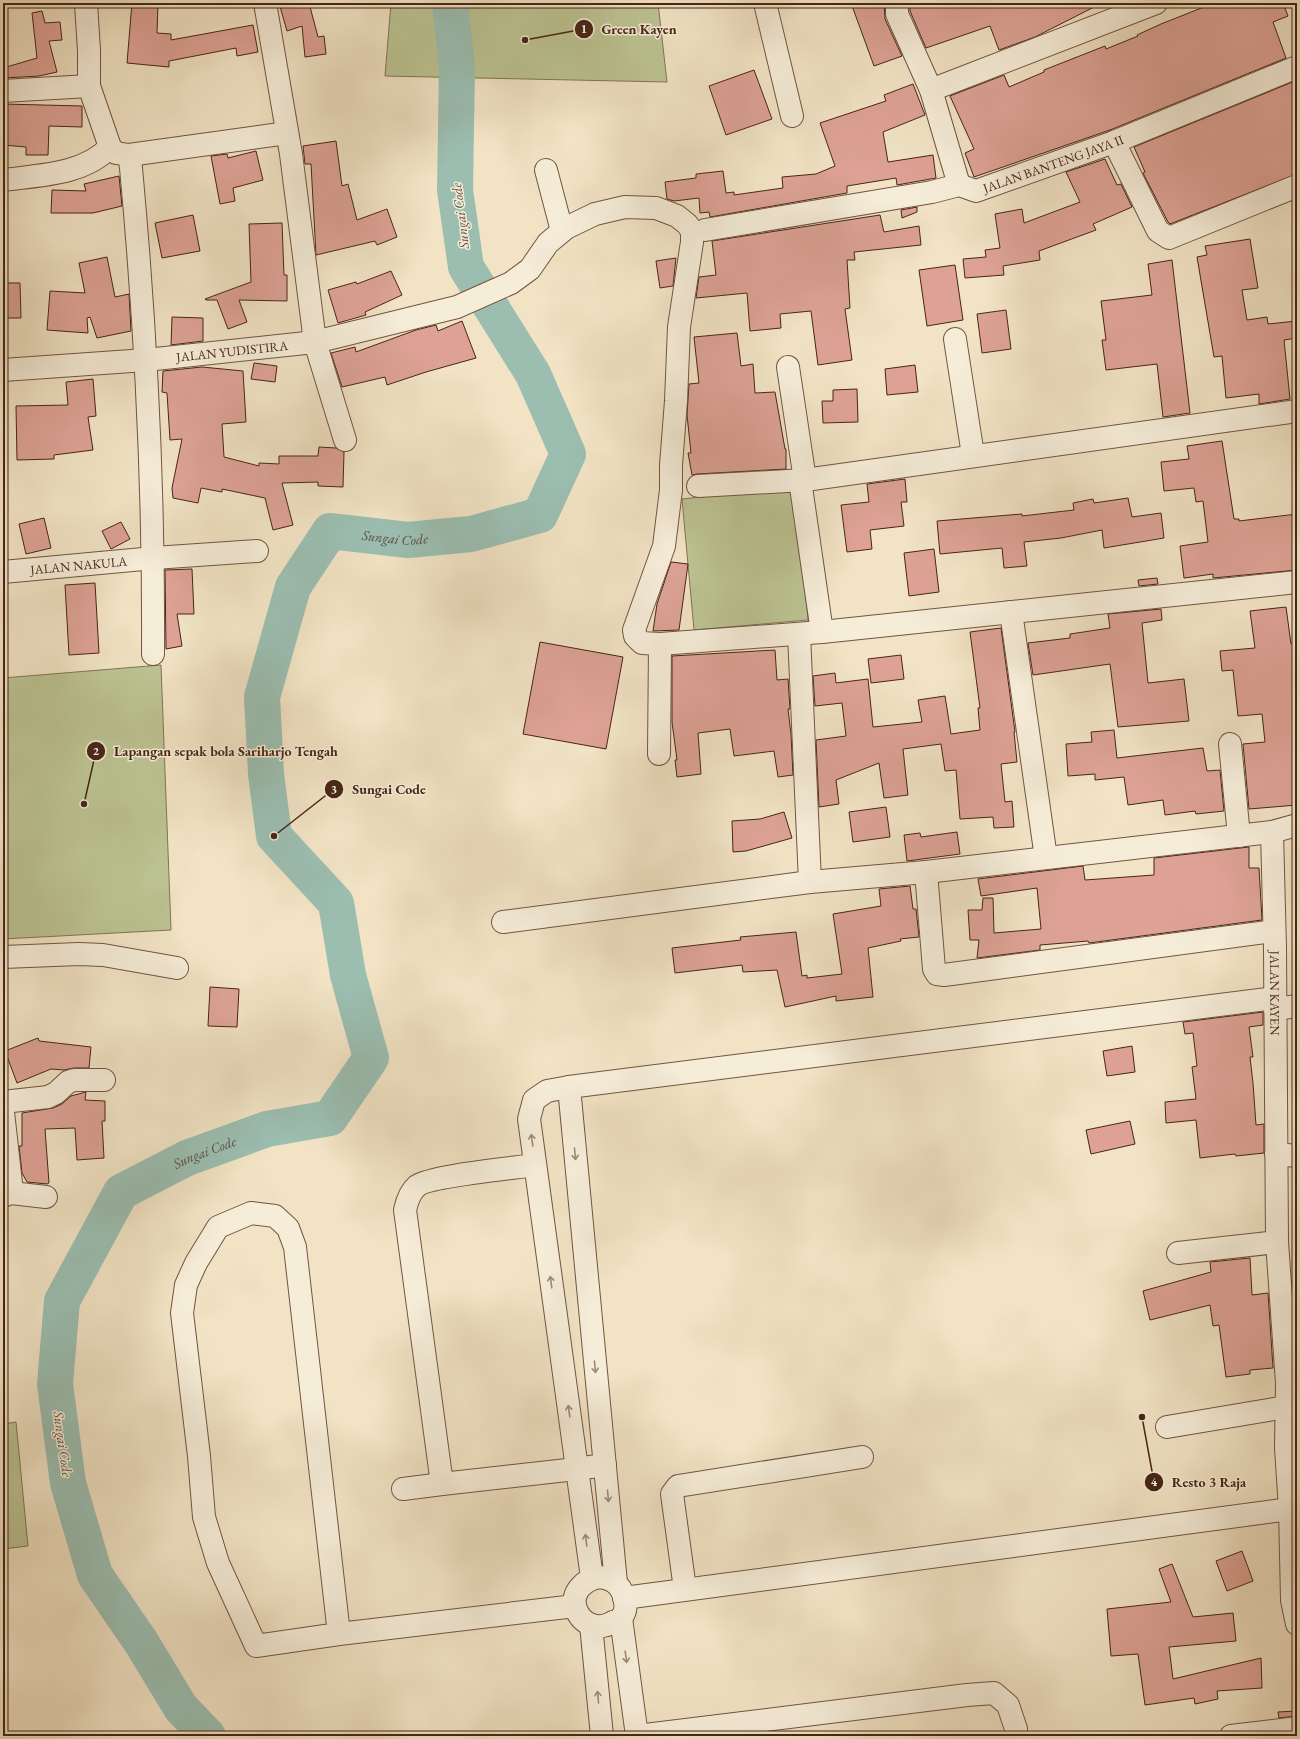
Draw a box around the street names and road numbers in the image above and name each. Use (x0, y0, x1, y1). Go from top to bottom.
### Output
street label: JALAN BANTENG JAYA II (980, 131, 1127, 197)
street label: JALAN YUDISTIRA (175, 337, 290, 366)
street label: JALAN NAKULA (29, 552, 129, 579)
street label: JALAN KAYEN (1266, 949, 1284, 1036)

